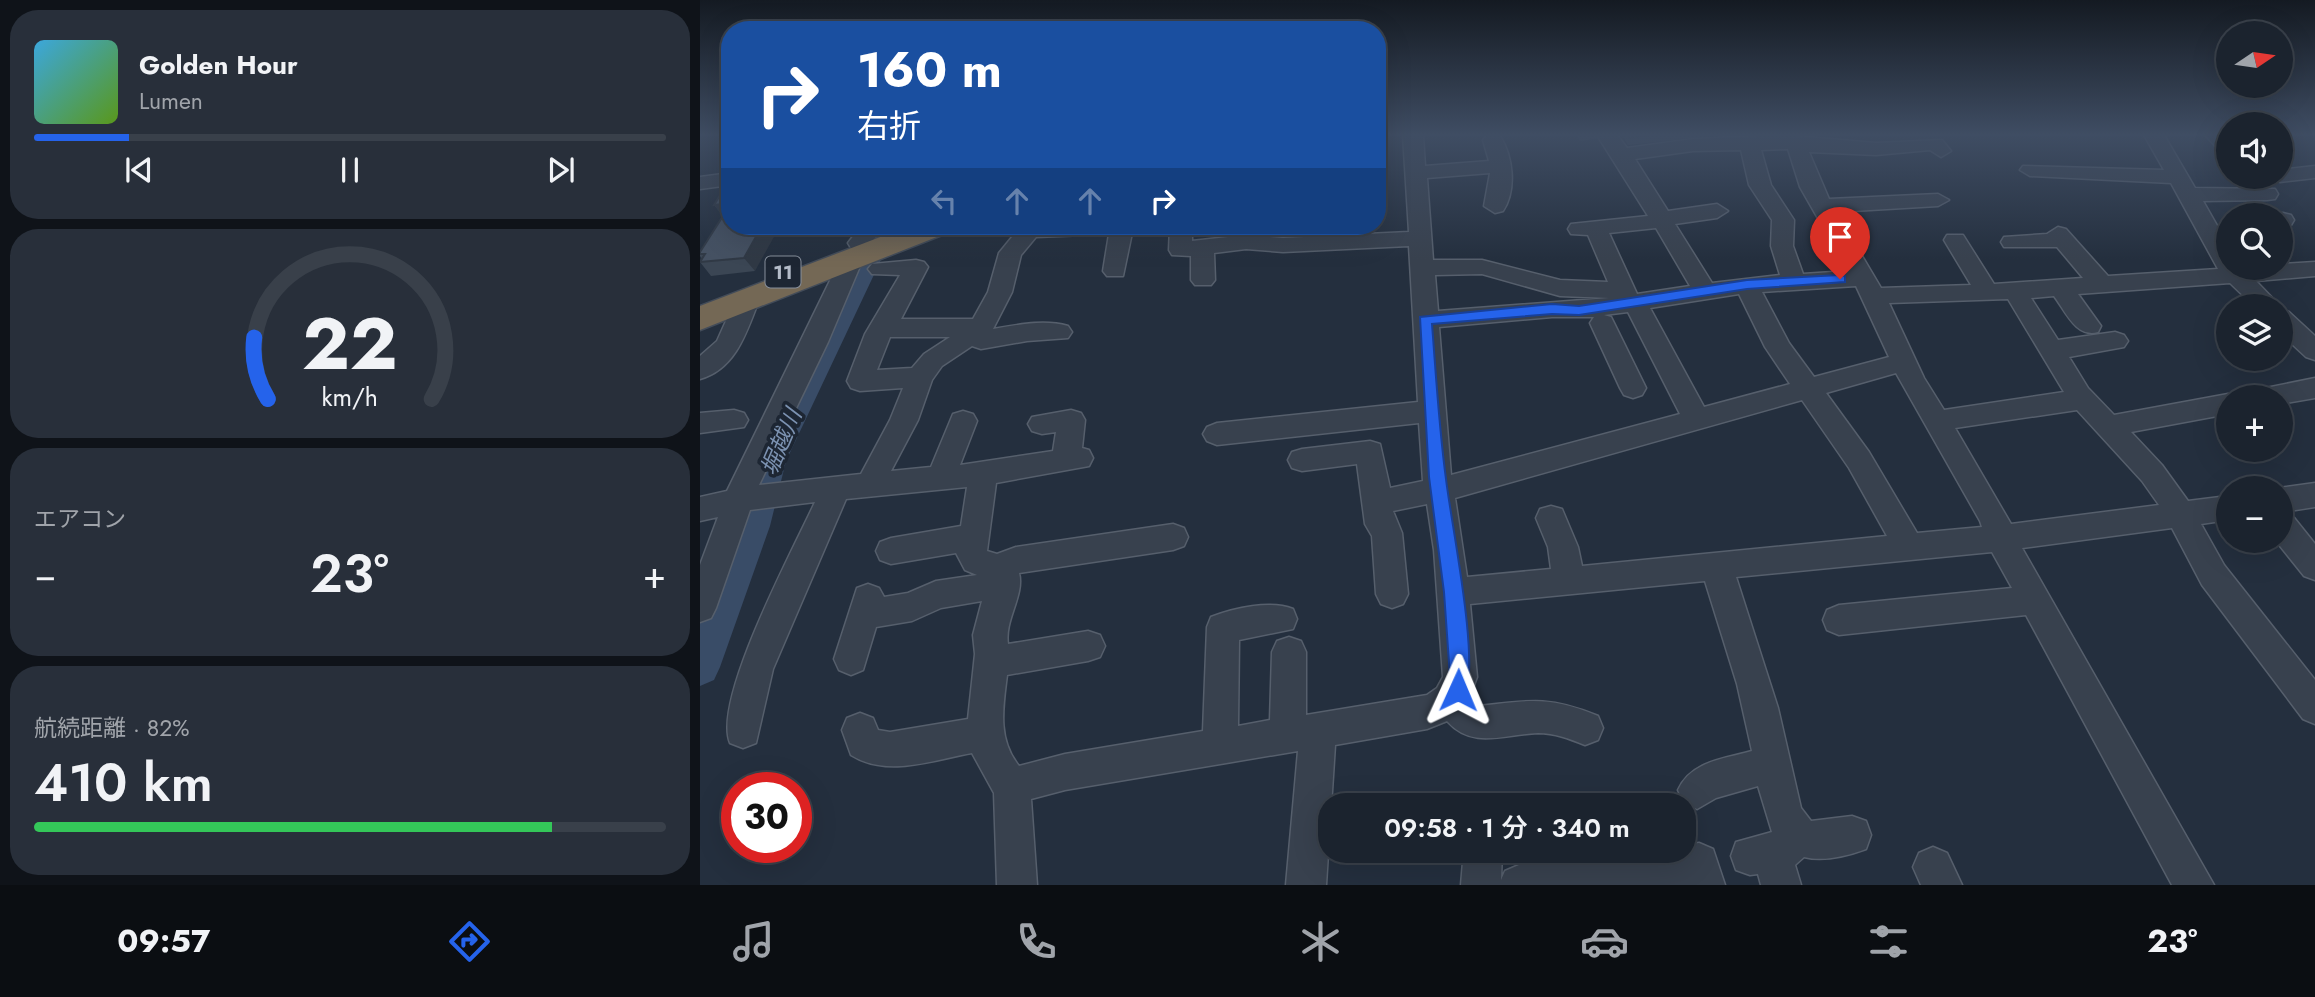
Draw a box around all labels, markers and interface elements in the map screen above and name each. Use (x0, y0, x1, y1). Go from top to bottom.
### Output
north arrow (2216, 21, 2292, 98)
map controls (2216, 21, 2293, 553)
text: 160 m (857, 35, 1002, 105)
text: Golden Hour (139, 46, 298, 84)
icon: right (742, 49, 833, 140)
text: Lumen (139, 84, 203, 118)
text: 右折 (857, 103, 921, 149)
button: sound (2216, 112, 2293, 189)
icon: previous (120, 151, 158, 189)
icon: pause (331, 151, 369, 189)
icon: next (542, 151, 580, 189)
icon: left (925, 182, 963, 220)
icon: ahead (998, 182, 1036, 220)
icon: ahead (1071, 182, 1109, 220)
icon: right (1144, 182, 1182, 220)
button: search (2216, 203, 2293, 280)
pin (1810, 207, 1870, 279)
icon: arrive (1821, 218, 1859, 256)
road number: 11 (766, 256, 800, 288)
text: 22 (302, 292, 398, 397)
button: layers (2216, 294, 2293, 371)
text: km/h (322, 379, 378, 415)
button: + (2216, 385, 2293, 462)
water label: 堀越川 (752, 401, 811, 480)
button: − (2216, 476, 2293, 553)
text: エアコン (34, 502, 126, 536)
text: 23° (310, 536, 389, 612)
text: − (34, 547, 56, 602)
text: + (643, 547, 666, 602)
position arrow (1421, 653, 1495, 727)
text: 航続距離 · 82% (34, 711, 190, 745)
text: 410 km (34, 745, 213, 821)
speed limit sign: 30 (721, 772, 812, 863)
text: 09:58 · 1 分 · 340 m (1384, 809, 1630, 847)
icon: directions (445, 917, 494, 966)
icon: music (729, 917, 778, 966)
icon: phone (1012, 917, 1061, 966)
icon: climate (1296, 917, 1345, 966)
icon: car (1580, 917, 1629, 966)
icon: filters (1864, 917, 1913, 966)
text: 09:57 (117, 918, 210, 964)
text: 23° (2147, 918, 2198, 964)

